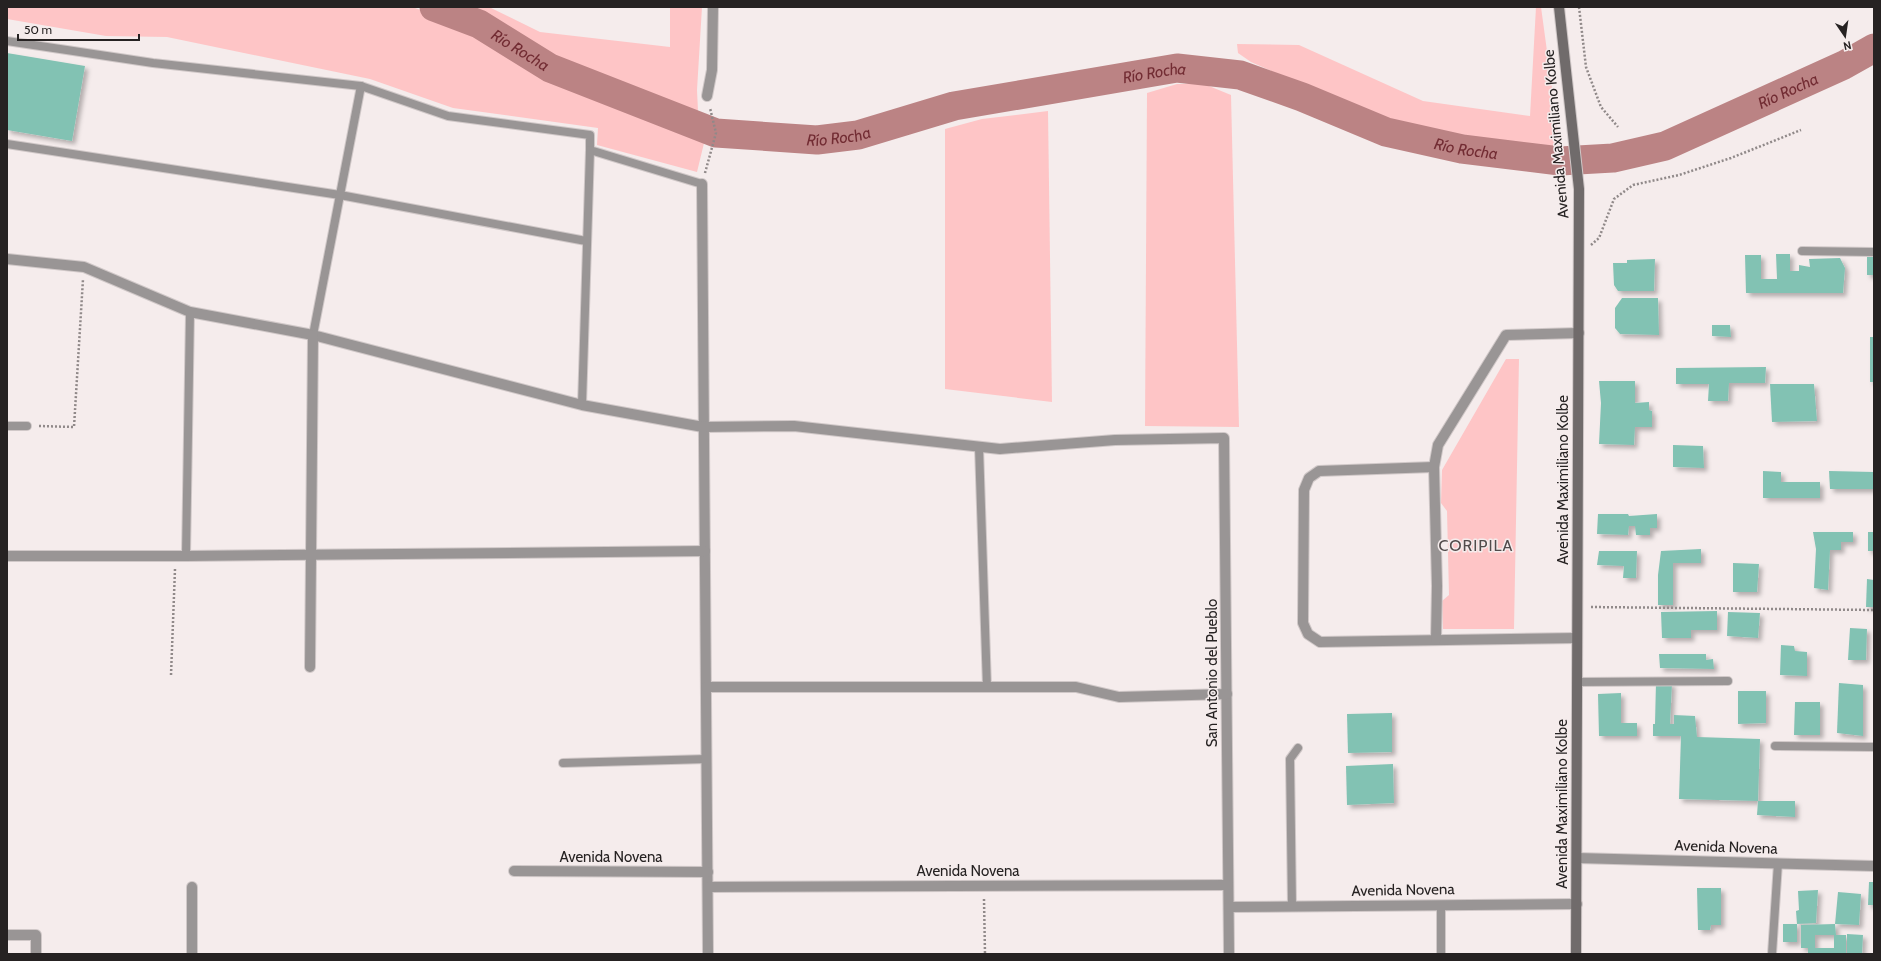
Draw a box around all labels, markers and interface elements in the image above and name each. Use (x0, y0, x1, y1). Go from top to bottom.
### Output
scale bar (18, 16, 139, 42)
north arrow (1825, 16, 1865, 56)
text: 50 m (24, 22, 52, 37)
water label: Río Rocha (488, 25, 553, 75)
text: N (1842, 38, 1853, 53)
street label: Avenida Maximiliano Kolbe (1540, 48, 1572, 219)
water label: Río Rocha (1121, 59, 1187, 87)
water label: Río Rocha (1755, 69, 1821, 113)
water label: Río Rocha (806, 123, 873, 150)
water label: Río Rocha (1432, 134, 1499, 163)
street label: Avenida Maximiliano Kolbe (1554, 395, 1572, 565)
district label: CORIPILA (1439, 536, 1513, 555)
street label: San Antonio del Pueblo (1203, 599, 1221, 747)
street label: Avenida Maximiliano Kolbe (1553, 719, 1571, 889)
street label: Avenida Novena (1674, 836, 1779, 858)
street label: Avenida Novena (559, 848, 663, 866)
street label: Avenida Novena (916, 862, 1020, 880)
street label: Avenida Novena (1351, 880, 1455, 900)

